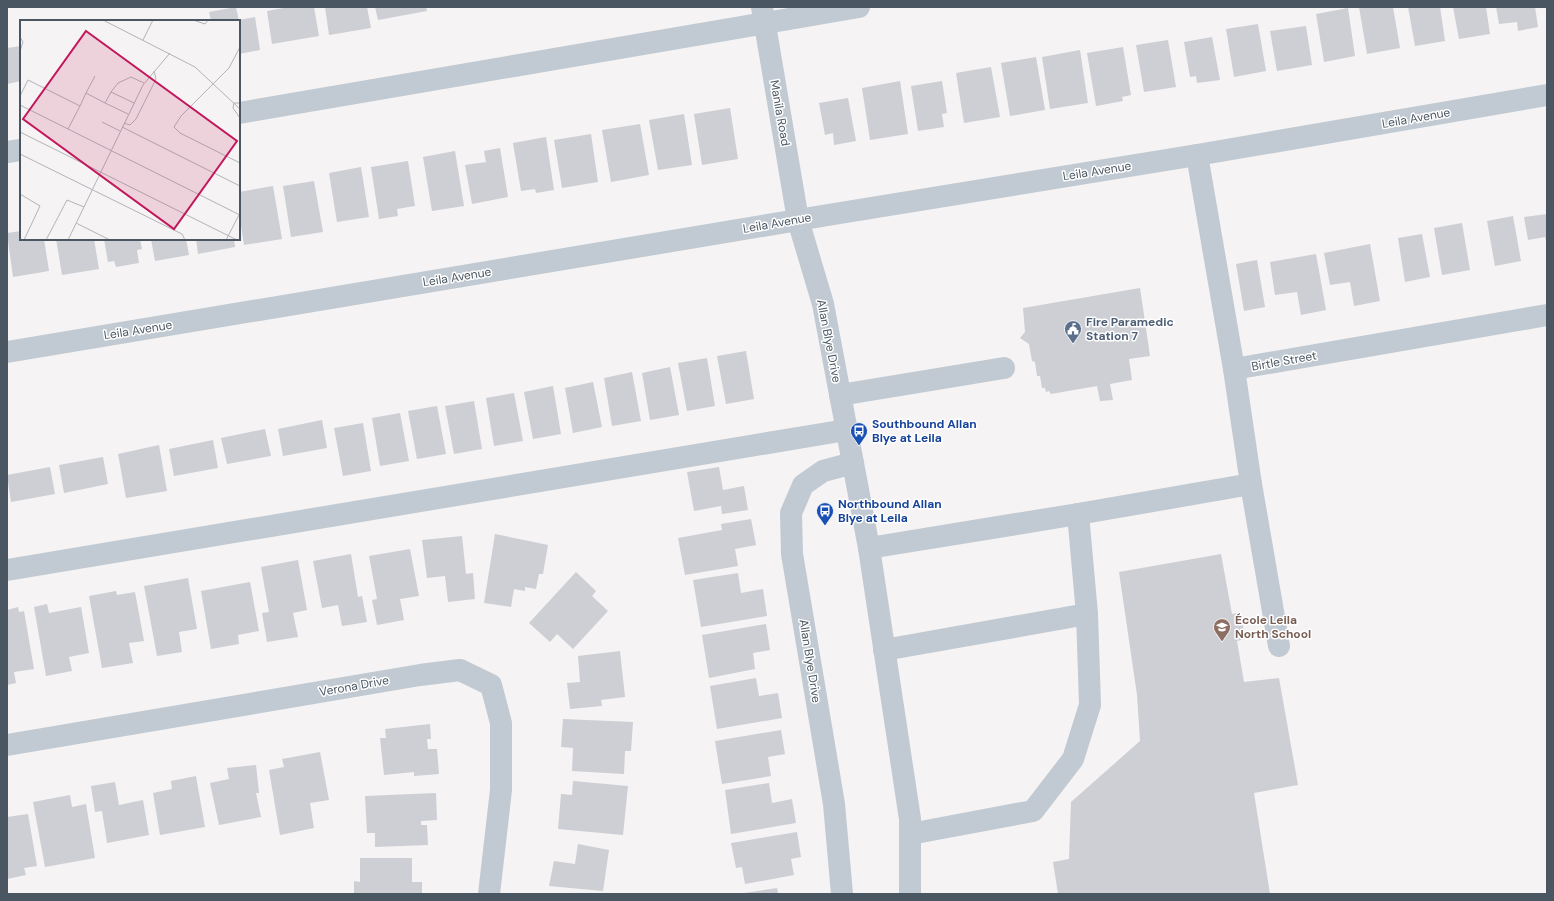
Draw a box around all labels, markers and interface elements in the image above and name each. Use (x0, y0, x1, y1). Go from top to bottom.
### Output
inset map (20, 20, 240, 240)
street label: Manila Road (766, 79, 794, 147)
street label: Leila Avenue (1381, 104, 1452, 132)
street label: Leila Avenue (1062, 158, 1132, 184)
street label: Leila Avenue (742, 209, 813, 237)
street label: Leila Avenue (422, 264, 492, 290)
street label: Allan Blye Drive (813, 298, 845, 384)
place label: Fire Paramedic Station 7 (1086, 314, 1174, 344)
street label: Leila Avenue (103, 317, 173, 343)
public building icon: Fire Paramedic Station 7 (1063, 319, 1083, 344)
street label: Birtle Street (1250, 347, 1318, 375)
place label: Southbound Allan Blye at Leila (872, 416, 977, 446)
bus stop icon: Southbound Allan Blye at Leila (849, 421, 869, 446)
place label: Northbound Allan Blye at Leila (838, 496, 942, 526)
bus stop icon: Northbound Allan Blye at Leila (815, 501, 835, 526)
place label: École Leila North School (1235, 612, 1311, 642)
school or university icon: École Leila North School (1212, 617, 1232, 642)
street label: Allan Blye Drive (795, 618, 825, 704)
street label: Verona Drive (318, 672, 390, 700)

